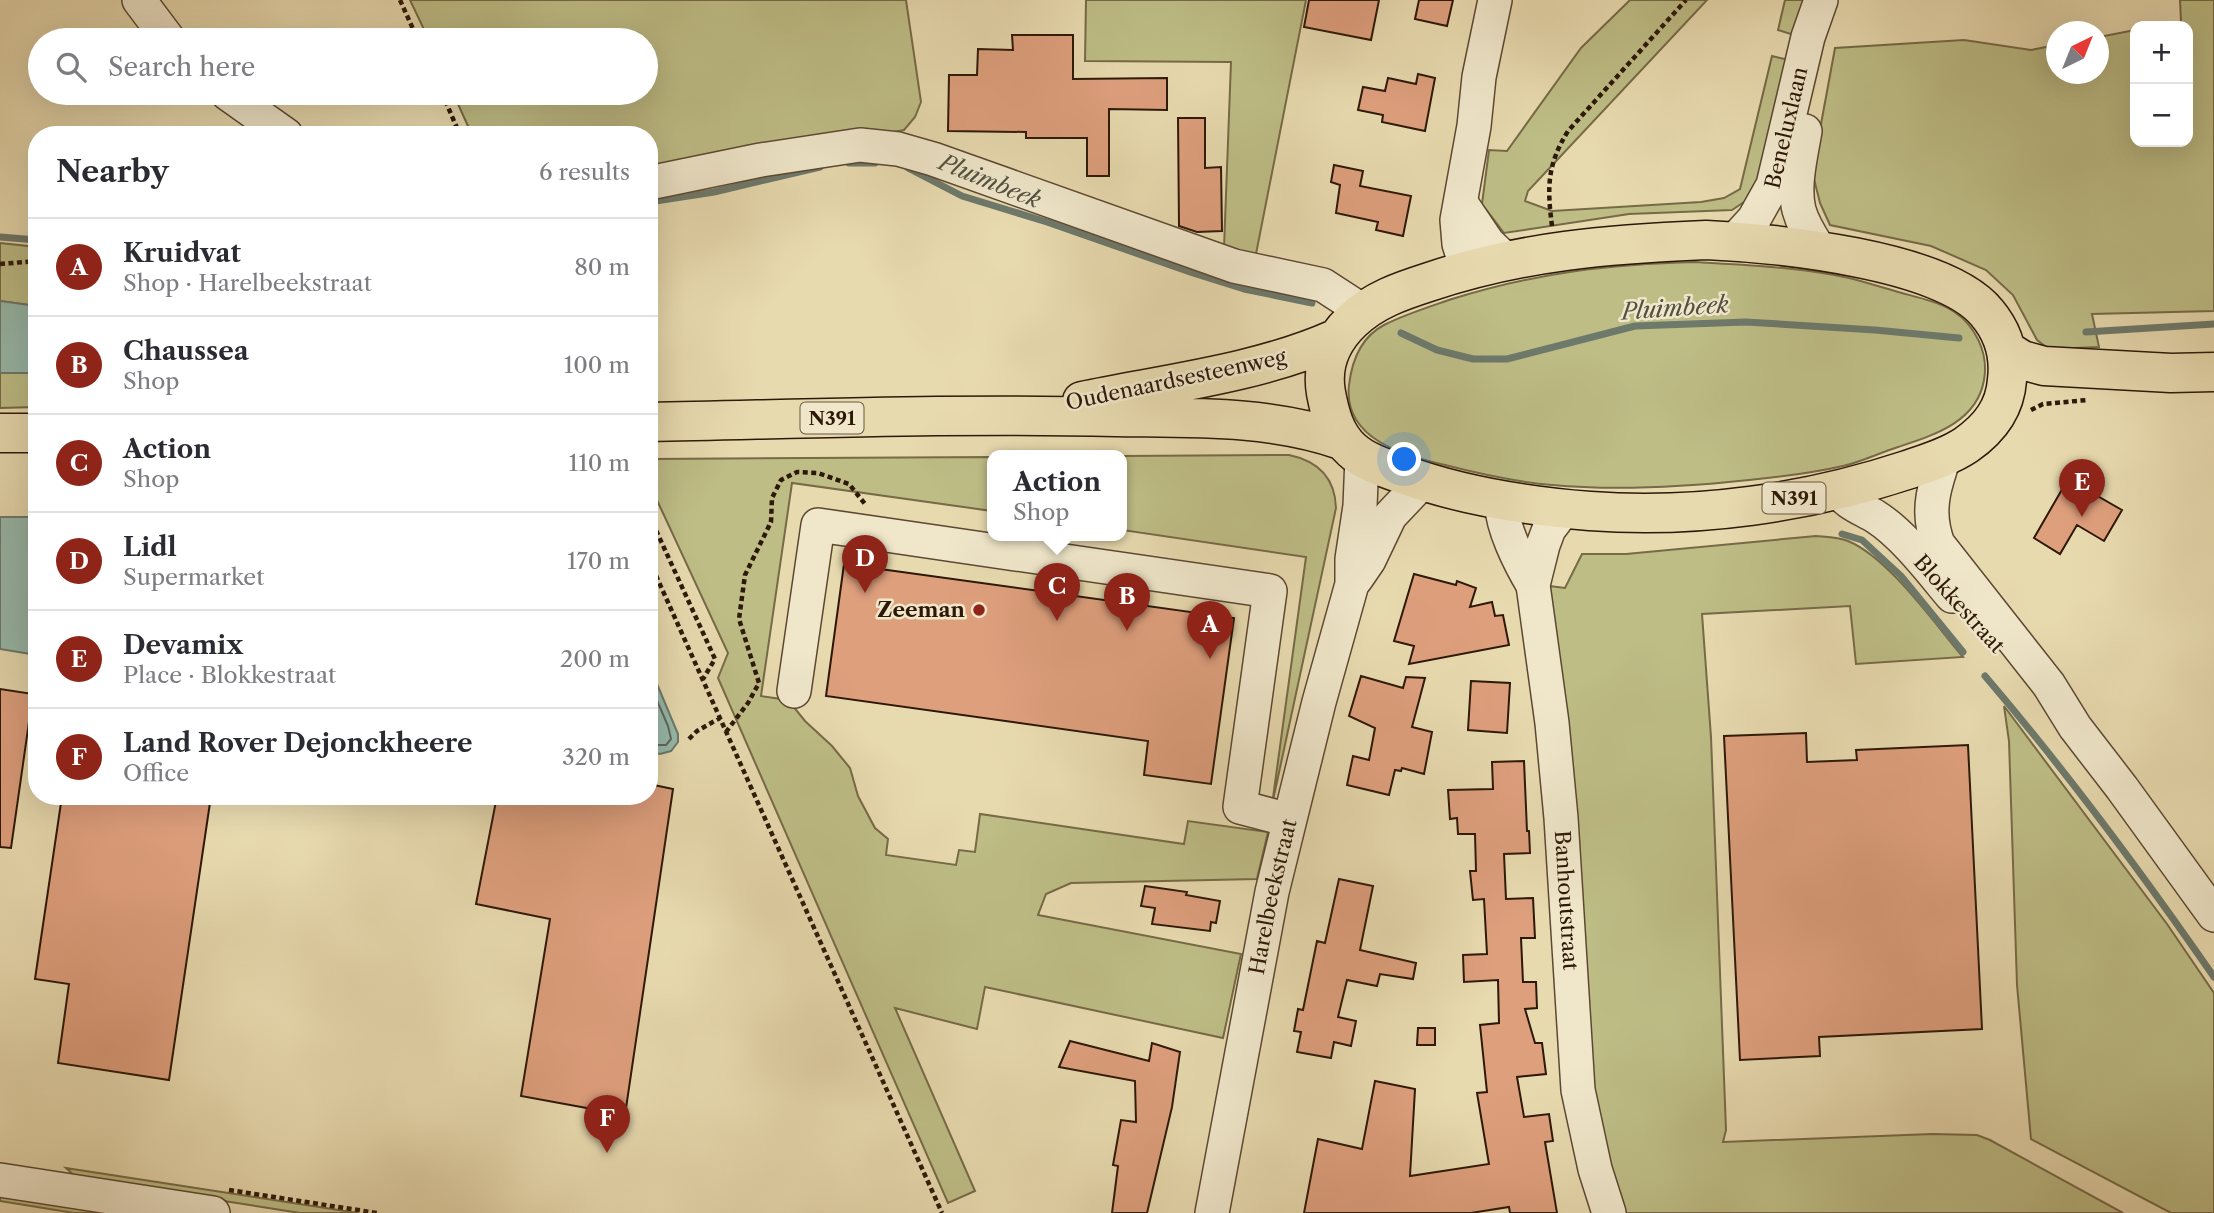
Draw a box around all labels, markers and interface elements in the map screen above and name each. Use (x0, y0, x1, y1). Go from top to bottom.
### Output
north arrow (2046, 21, 2109, 84)
map controls (2130, 21, 2193, 147)
button: + (2130, 21, 2193, 84)
search box (28, 28, 658, 105)
icon: search (52, 48, 90, 86)
text: Search here (108, 51, 255, 83)
street label: Beneluxlaan (1760, 64, 1813, 191)
button: − (2130, 84, 2193, 147)
water label: Pluimbeek (933, 147, 1045, 214)
text: Nearby (56, 153, 169, 190)
text: 6 results (539, 158, 630, 186)
text: Kruidvat (123, 237, 241, 269)
text: A (70, 253, 88, 281)
text: 80 m (574, 253, 630, 281)
text: Shop · Harelbeekstraat (123, 269, 372, 297)
water label: Pluimbeek (1618, 290, 1730, 326)
text: Chaussea (123, 335, 249, 367)
street label: Oudenaardsesteenweg (1063, 344, 1289, 415)
text: B (70, 351, 88, 379)
text: 100 m (564, 351, 630, 379)
text: Shop (123, 367, 179, 395)
road number: N391 (800, 402, 864, 434)
text: Action (123, 433, 211, 465)
your location (1387, 442, 1421, 476)
text: C (70, 449, 88, 477)
text: 110 m (569, 449, 630, 477)
popup (987, 450, 1127, 541)
pin: E (2059, 459, 2105, 517)
text: Shop (123, 465, 179, 493)
text: Action (1013, 466, 1101, 498)
road number: N391 (1762, 482, 1826, 513)
text: Shop (1013, 498, 1069, 526)
text: Lidl (123, 531, 177, 563)
pin: D (842, 535, 888, 593)
text: D (69, 547, 89, 575)
text: 170 m (567, 547, 630, 575)
street label: Blokkestraat (1909, 549, 2010, 658)
text: Supermarket (123, 563, 264, 591)
pin: C (1034, 563, 1080, 621)
pin: B (1104, 573, 1150, 631)
place label: Zeeman (877, 597, 966, 622)
pin: A (1187, 601, 1233, 659)
marker: Zeeman (971, 602, 987, 618)
text: Devamix (123, 629, 243, 661)
text: E (71, 645, 87, 673)
text: 200 m (560, 645, 630, 673)
text: Place · Blokkestraat (123, 661, 336, 689)
text: Land Rover Dejonckheere (123, 727, 473, 759)
text: F (71, 743, 87, 771)
text: 320 m (562, 743, 630, 771)
text: Office (123, 759, 189, 787)
street label: Harelbeekstraat (1244, 816, 1302, 977)
street label: Banhoutstraat (1550, 830, 1584, 972)
pin: F (584, 1095, 630, 1153)

